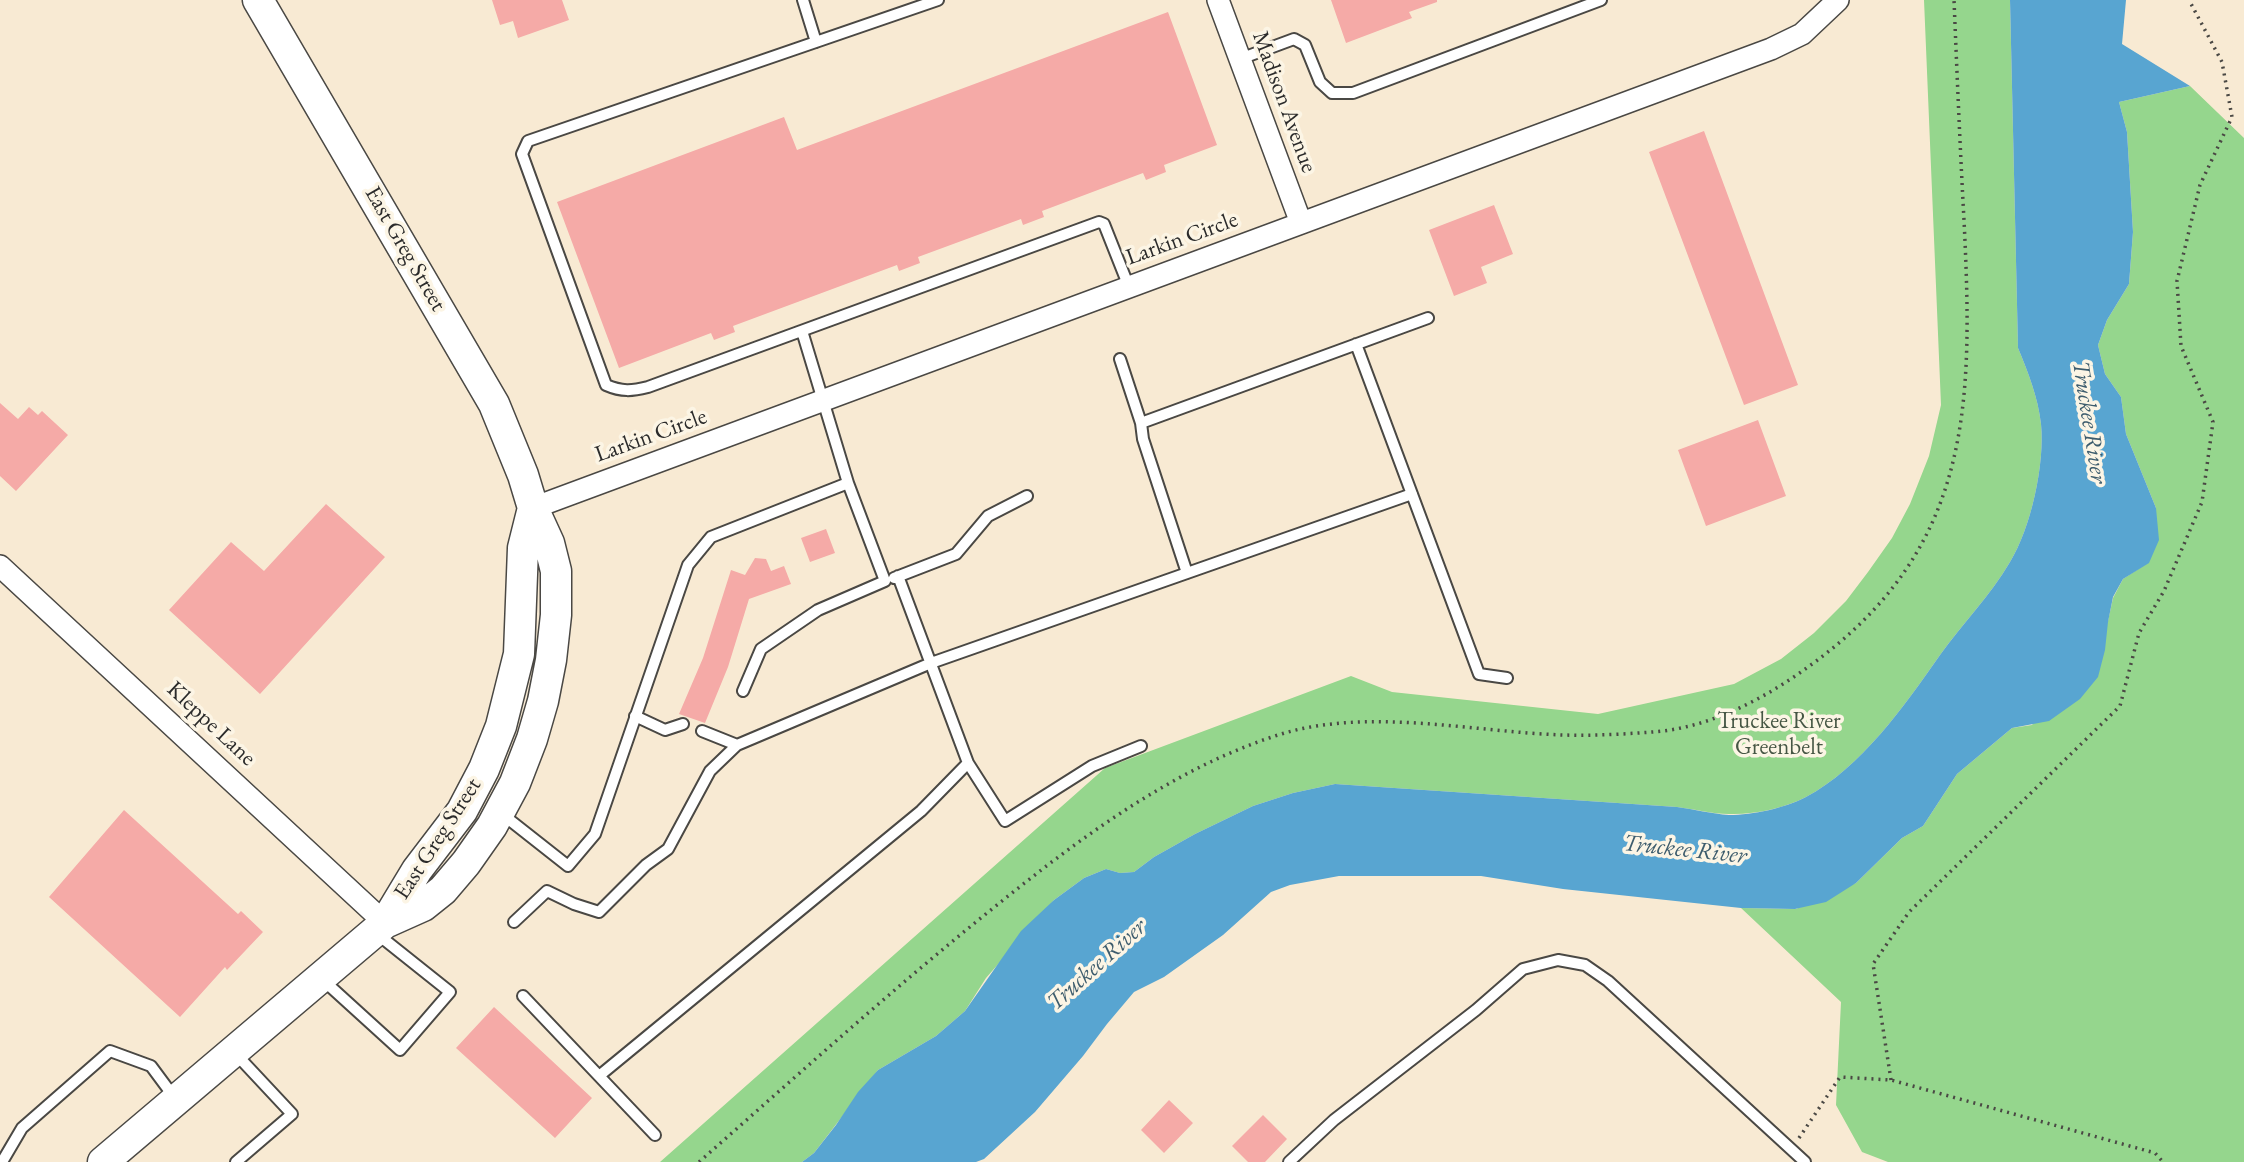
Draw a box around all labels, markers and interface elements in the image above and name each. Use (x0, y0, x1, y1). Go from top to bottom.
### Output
street label: Madison Avenue (1246, 28, 1322, 176)
street label: East Greg Street (358, 182, 452, 316)
street label: Larkin Circle (1122, 206, 1242, 272)
water label: Truckee River (2065, 359, 2113, 485)
street label: Larkin Circle (591, 403, 711, 469)
street label: Kleppe Lane (161, 676, 261, 772)
park label: Truckee River Greenbelt (1717, 708, 1841, 762)
street label: East Greg Street (388, 773, 488, 905)
water label: Truckee River (1622, 829, 1748, 871)
water label: Truckee River (1041, 913, 1153, 1017)

